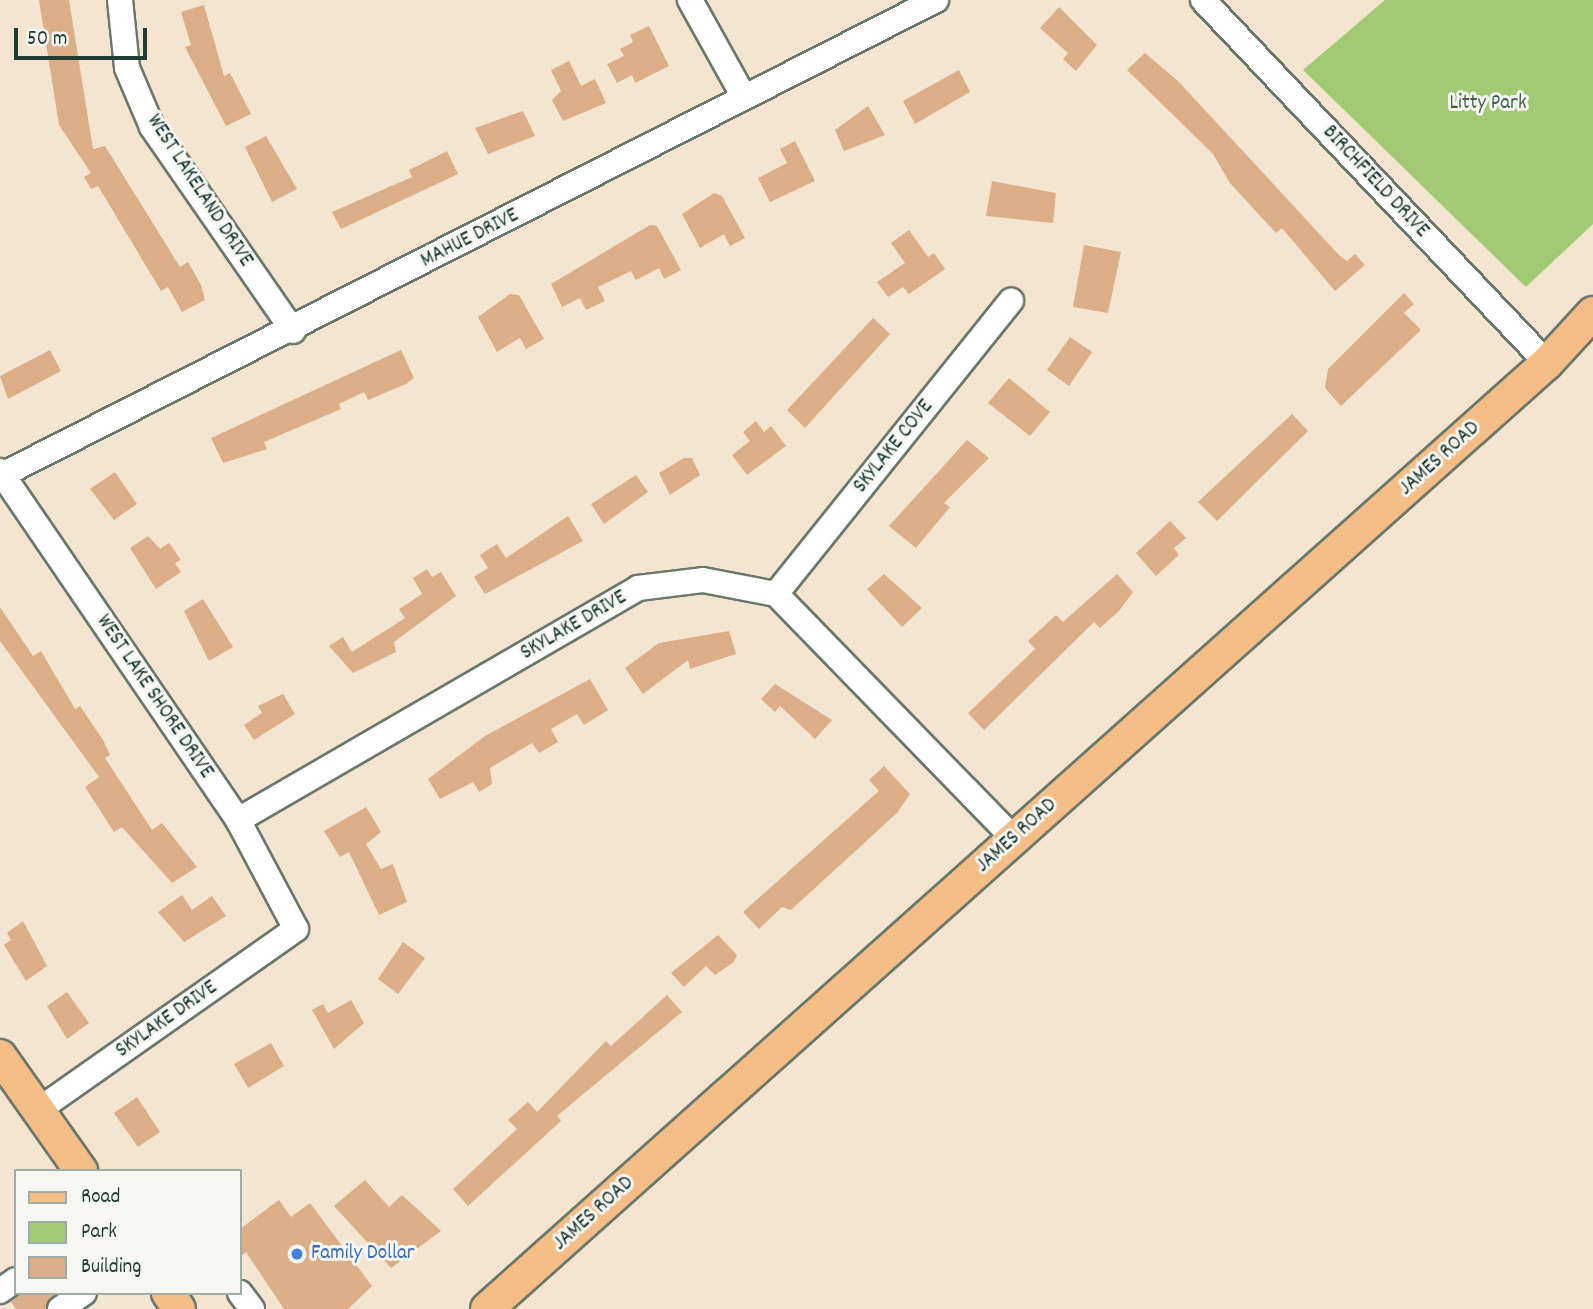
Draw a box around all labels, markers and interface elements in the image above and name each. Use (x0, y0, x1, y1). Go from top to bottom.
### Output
scale bar (18, 14, 150, 58)
text: 50 m (27, 25, 67, 55)
park label: Litty Park (1449, 91, 1527, 117)
street label: WEST LAKELAND DRIVE (140, 110, 258, 272)
street label: BIRCHFIELD DRIVE (1316, 121, 1434, 243)
street label: MAHUE DRIVE (417, 204, 523, 274)
street label: SKYLAKE COVE (849, 395, 939, 499)
street label: JAMES ROAD (1395, 416, 1485, 502)
street label: SKYLAKE DRIVE (517, 586, 631, 666)
street label: WEST LAKE SHORE DRIVE (90, 610, 218, 784)
street label: JAMES ROAD (972, 793, 1062, 879)
street label: SKYLAKE DRIVE (111, 976, 223, 1064)
legend (14, 1169, 242, 1295)
street label: JAMES ROAD (549, 1171, 639, 1257)
text: Road (81, 1183, 120, 1213)
text: Park (81, 1218, 117, 1248)
place label: Family Dollar (311, 1241, 415, 1267)
marker: Family Dollar (289, 1246, 305, 1262)
text: Building (81, 1253, 141, 1283)

